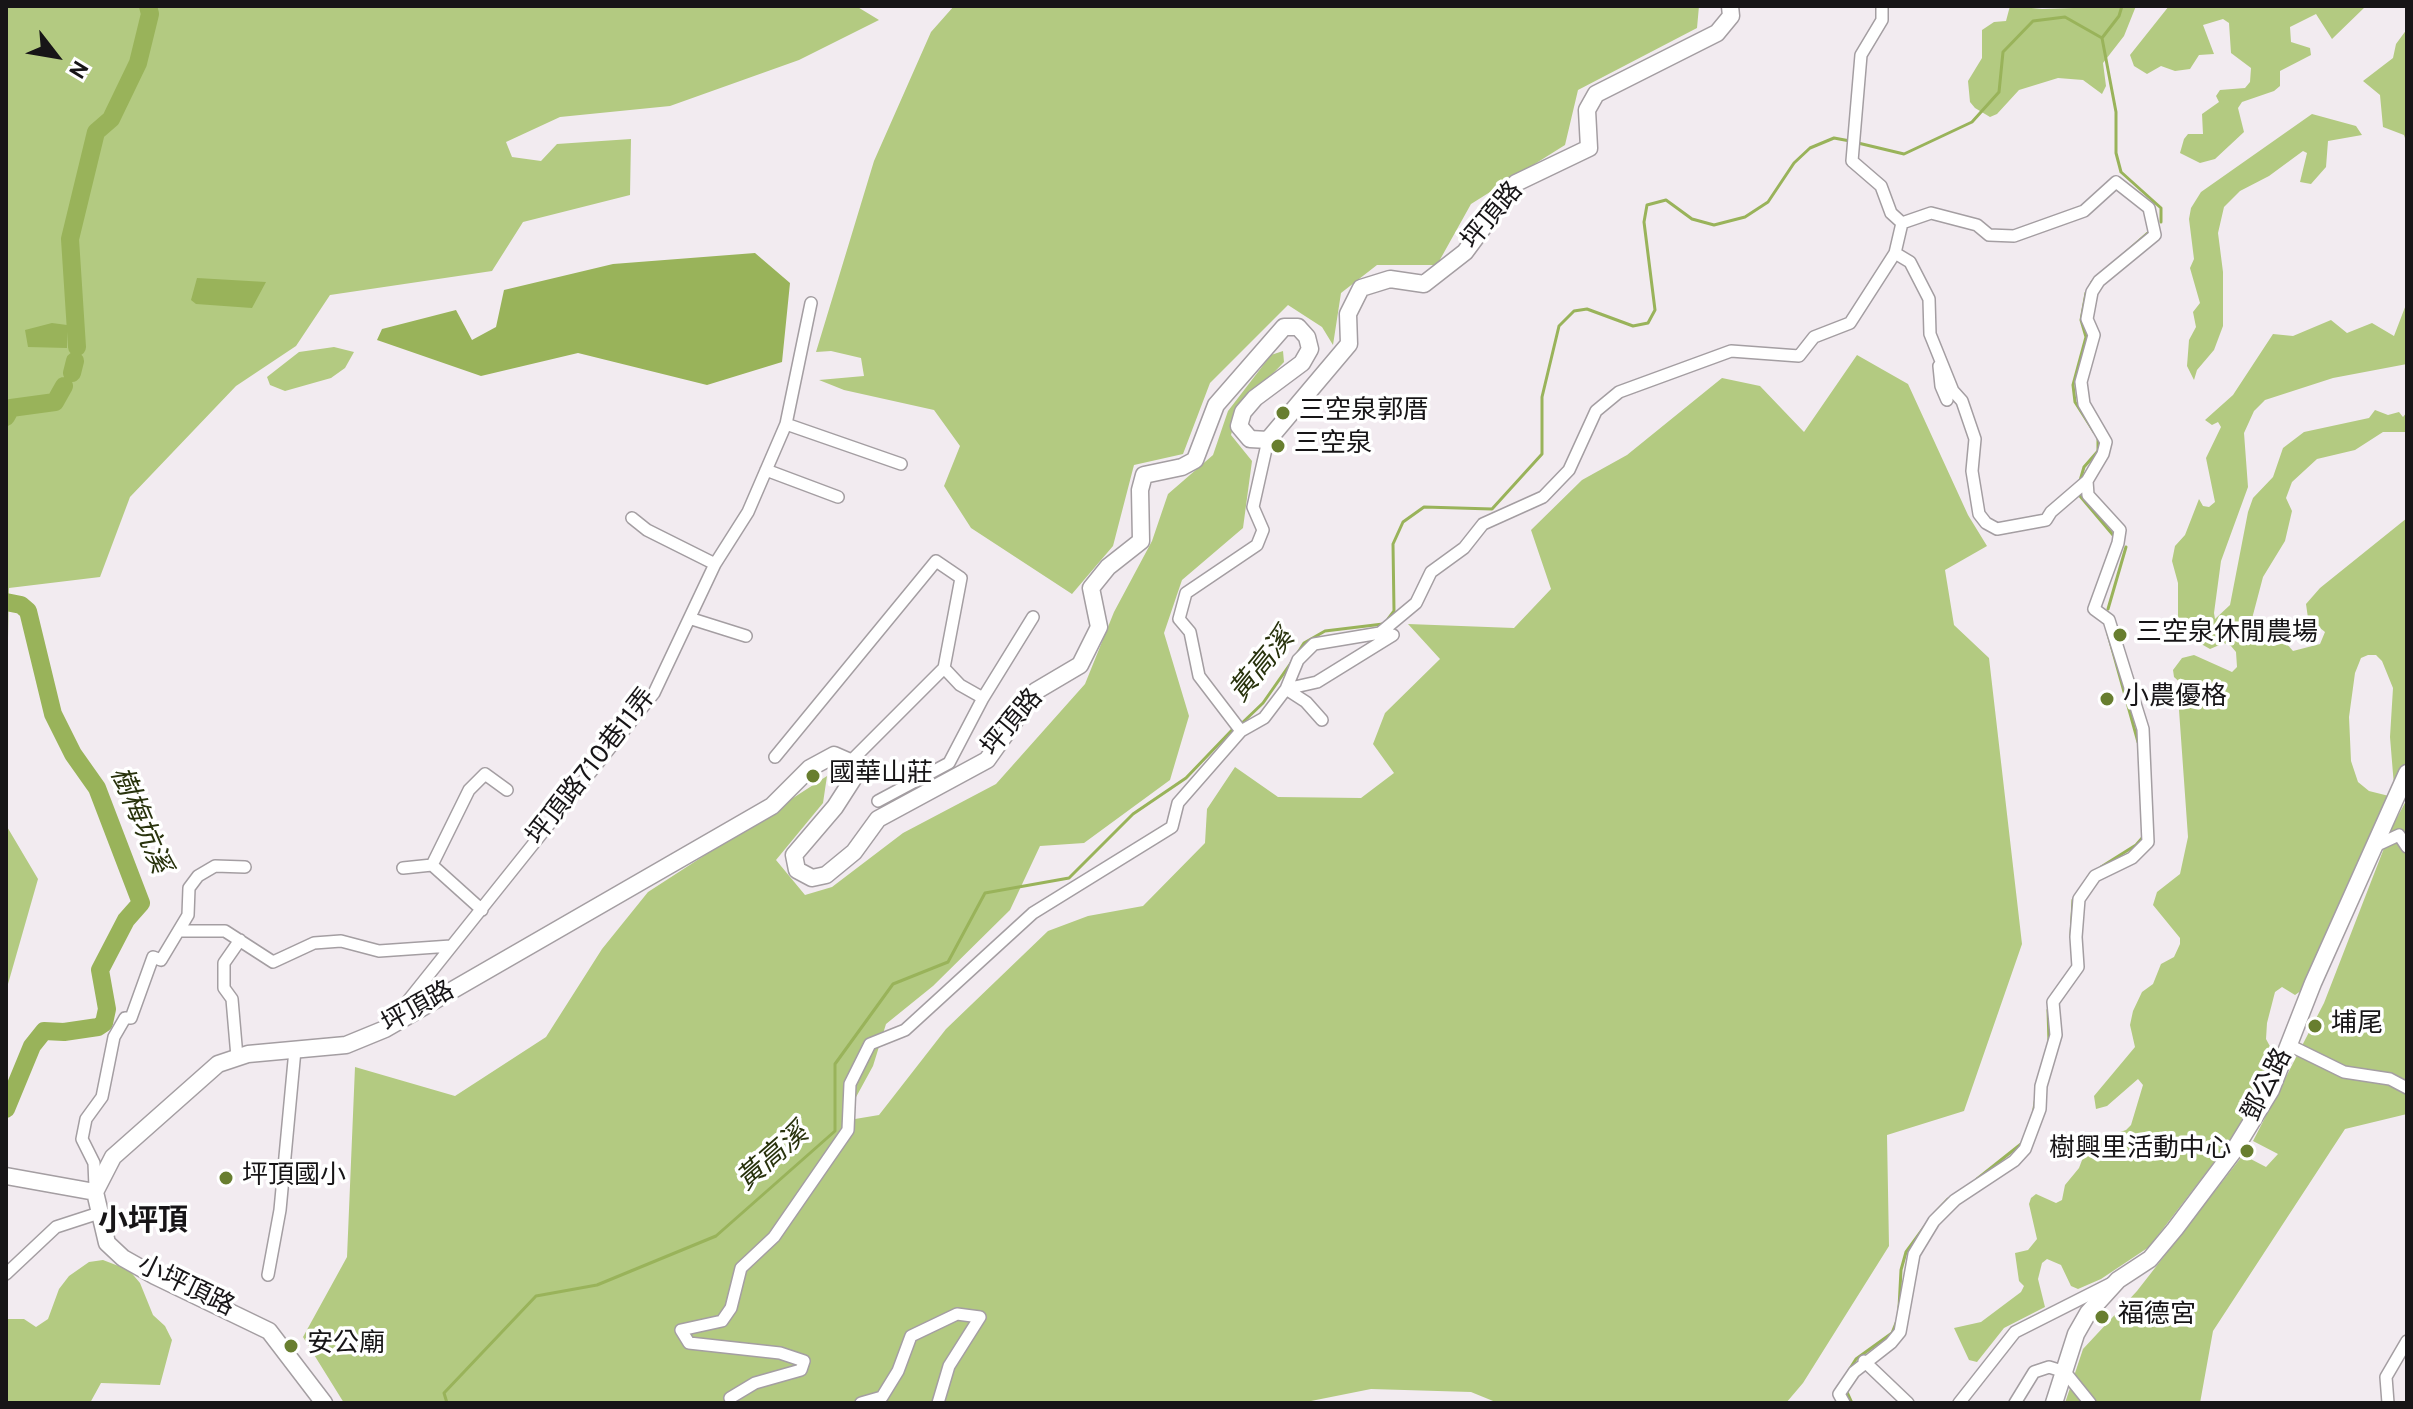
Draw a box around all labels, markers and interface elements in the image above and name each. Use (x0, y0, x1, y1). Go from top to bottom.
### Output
north arrow (16, 16, 96, 96)
text: N (61, 55, 93, 82)
street label: 坪頂路 (1457, 177, 1531, 257)
place label: 三空泉郭厝 (1299, 397, 1429, 429)
marker: 三空泉郭厝 (1274, 404, 1292, 422)
place label: 三空泉 (1294, 430, 1372, 462)
marker: 三空泉 (1269, 437, 1287, 455)
place label: 三空泉休閒農場 (2136, 619, 2318, 651)
water label: 黃高溪 (1225, 624, 1303, 710)
marker: 三空泉休閒農場 (2111, 626, 2129, 644)
place label: 小農優格 (2123, 683, 2227, 715)
street label: 坪頂路710巷11弄 (522, 684, 664, 852)
street label: 坪頂路 (977, 684, 1051, 764)
marker: 小農優格 (2098, 690, 2116, 708)
place label: 國華山莊 (829, 760, 933, 792)
water label: 樹梅坑溪 (101, 763, 175, 879)
marker: 國華山莊 (804, 767, 822, 785)
street label: 坪頂路 (377, 976, 461, 1042)
place label: 埔尾 (2331, 1010, 2383, 1042)
marker: 埔尾 (2306, 1017, 2324, 1035)
street label: 鄧公路 (2237, 1044, 2301, 1128)
water label: 黃高溪 (731, 1119, 817, 1199)
place label: 樹興里活動中心 (2049, 1135, 2231, 1167)
marker: 樹興里活動中心 (2238, 1142, 2256, 1160)
place label: 坪頂國小 (242, 1162, 346, 1194)
marker: 坪頂國小 (217, 1169, 235, 1187)
district label: 小坪頂 (98, 1206, 188, 1242)
street label: 小坪頂路 (131, 1251, 239, 1325)
place label: 福德宮 (2118, 1301, 2196, 1333)
marker: 福德宮 (2093, 1308, 2111, 1326)
place label: 安公廟 (307, 1330, 385, 1362)
marker: 安公廟 (282, 1337, 300, 1355)

